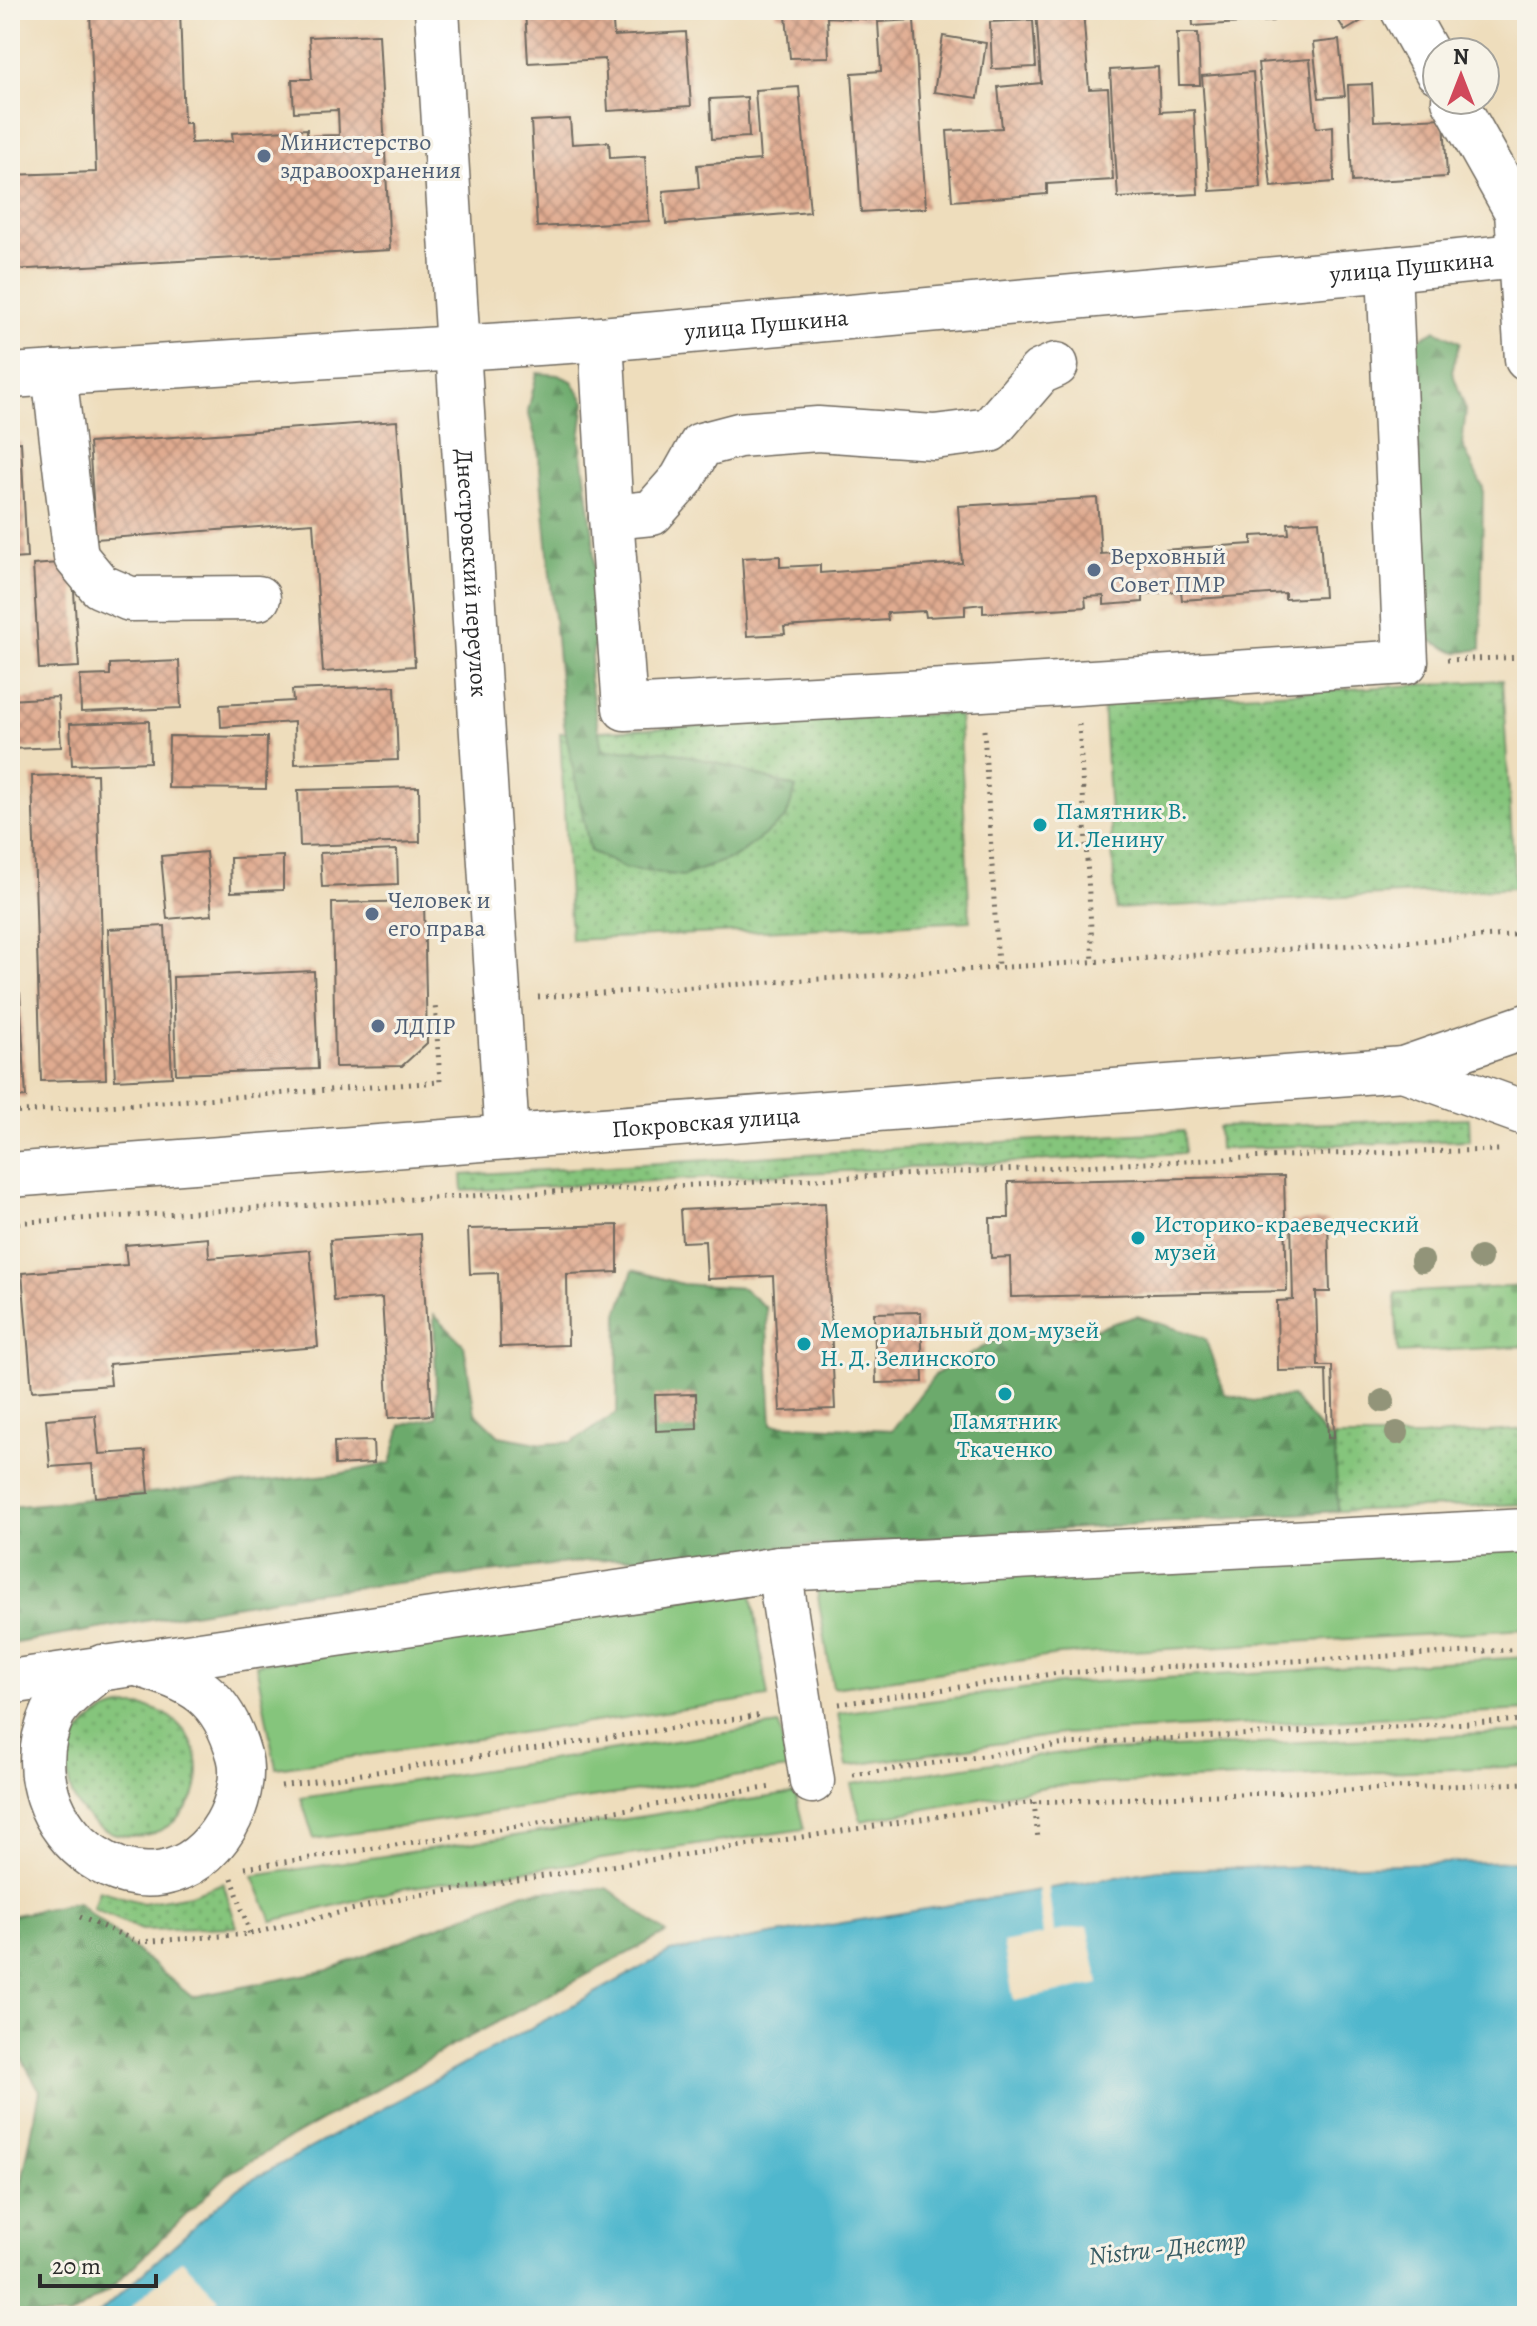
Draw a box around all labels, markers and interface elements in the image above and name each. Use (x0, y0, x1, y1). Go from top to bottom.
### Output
north arrow (1421, 36, 1501, 116)
text: N (1453, 42, 1469, 72)
place label: Министерство здравоохранения (280, 126, 461, 186)
marker: Министерство здравоохранения (255, 147, 273, 165)
street label: улица Пушкина (1327, 242, 1495, 290)
street label: улица Пушкина (682, 301, 850, 348)
street label: Днестровский переулок (448, 448, 496, 698)
place label: Верховный Совет ПМР (1110, 540, 1226, 600)
marker: Верховный Совет ПМР (1085, 561, 1103, 579)
place label: Памятник В. И. Ленину (1056, 795, 1188, 855)
marker: Памятник В. И. Ленину (1031, 816, 1049, 834)
place label: Человек и его права (388, 884, 491, 944)
marker: Человек и его права (363, 905, 381, 923)
place label: ЛДПР (394, 1010, 455, 1042)
marker: ЛДПР (369, 1017, 387, 1035)
street label: Покровская улица (611, 1099, 801, 1145)
place label: Историко-краеведческий музей (1154, 1208, 1419, 1268)
marker: Историко-краеведческий музей (1129, 1229, 1147, 1247)
place label: Мемориальный дом-музей Н. Д. Зелинского (820, 1314, 1099, 1374)
marker: Мемориальный дом-музей Н. Д. Зелинского (795, 1335, 813, 1353)
marker: Памятник Ткаченко (996, 1385, 1014, 1403)
place label: Памятник Ткаченко (952, 1405, 1058, 1465)
water label: Nistru - Днестр (1087, 2222, 1247, 2274)
scale bar (40, 2238, 156, 2288)
text: 20 m (52, 2250, 101, 2282)

